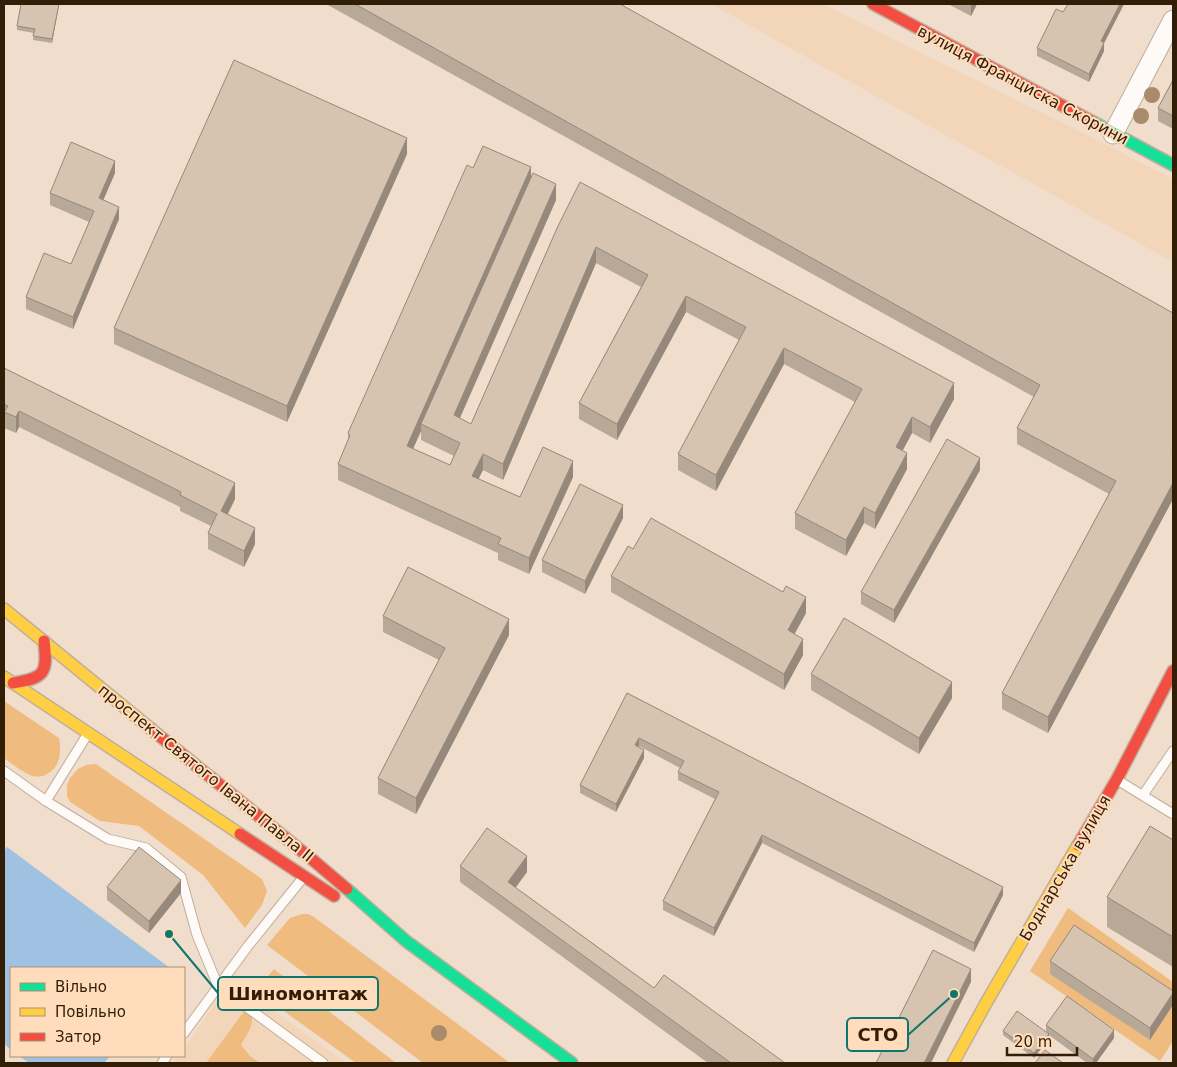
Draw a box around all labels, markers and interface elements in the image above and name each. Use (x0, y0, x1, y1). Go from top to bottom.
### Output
street label: вулиця Франциска Скорини (914, 21, 1132, 149)
street label: проспект Святого Івана Павла II (95, 680, 317, 866)
street label: Боднарська вулиця (1016, 792, 1114, 944)
legend (10, 967, 185, 1057)
callout: Шиномонтаж (218, 977, 378, 1010)
text: Вільно (55, 978, 107, 996)
text: Шиномонтаж (228, 983, 368, 1004)
text: Повільно (55, 1003, 126, 1021)
callout: СТО (847, 1018, 908, 1051)
text: СТО (858, 1024, 898, 1045)
scale bar (1007, 1024, 1077, 1056)
text: Затор (55, 1028, 101, 1046)
text: 20 m (1014, 1033, 1052, 1051)

